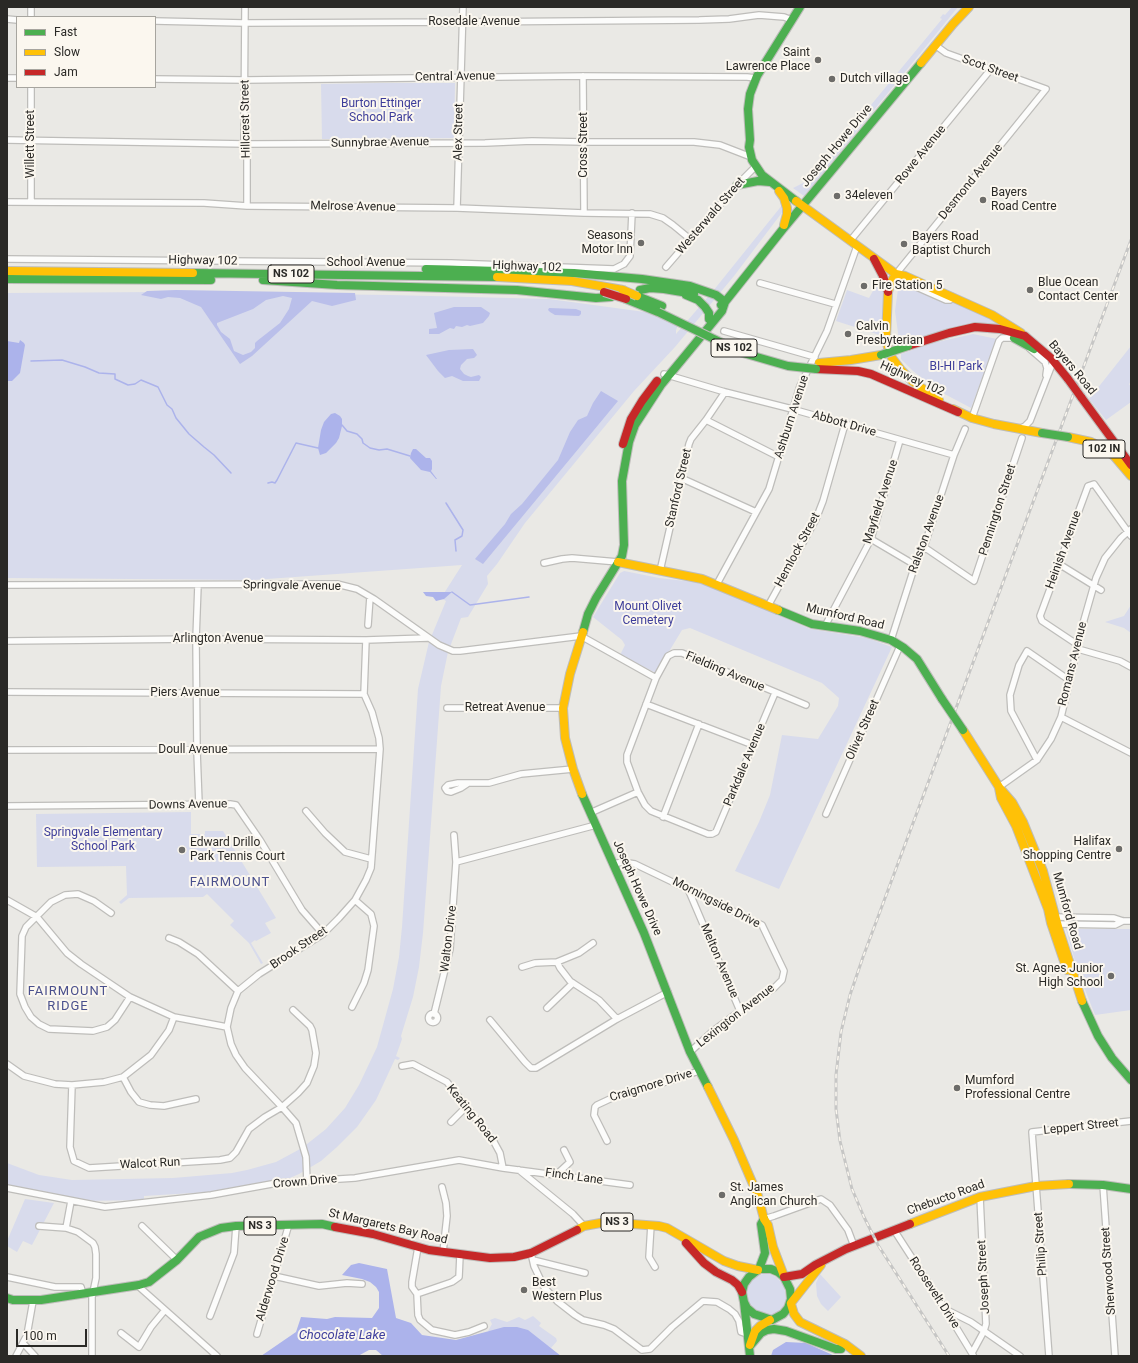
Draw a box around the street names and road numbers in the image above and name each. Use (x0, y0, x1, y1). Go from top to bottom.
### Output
street label: Rosedale Avenue (428, 15, 520, 29)
street label: Scot Street (960, 52, 1020, 86)
street label: Central Avenue (415, 69, 495, 85)
street label: Hillcrest Street (238, 80, 254, 158)
street label: Joseph Howe Drive (798, 102, 876, 190)
street label: Alex Street (451, 103, 467, 161)
street label: Willett Street (24, 110, 38, 178)
street label: Cross Street (577, 112, 591, 178)
street label: Rowe Avenue (893, 123, 949, 187)
street label: Sunnybrae Avenue (331, 135, 429, 151)
street label: Desmond Avenue (936, 141, 1006, 223)
street label: Westerwald Street (674, 175, 748, 257)
street label: Melrose Avenue (310, 199, 396, 215)
street label: Highway 102 (168, 253, 238, 269)
street label: School Avenue (327, 256, 405, 270)
street label: Highway 102 (492, 259, 562, 275)
road number: NS 102 (268, 265, 314, 283)
street label: Bayers Road (1045, 338, 1099, 398)
road number: NS 102 (711, 339, 757, 357)
street label: Highway 102 (877, 358, 947, 400)
street label: Ashburn Avenue (772, 373, 812, 461)
street label: Abbott Drive (810, 408, 878, 440)
road number: 102 IN (1083, 440, 1125, 458)
street label: Stanford Street (663, 447, 695, 529)
street label: Mayfield Avenue (861, 458, 901, 546)
street label: Pennington Street (976, 462, 1020, 558)
street label: Ralston Avenue (906, 493, 948, 575)
street label: Heinish Avenue (1043, 509, 1085, 591)
street label: Hemlock Street (772, 510, 824, 590)
street label: Springvale Avenue (243, 578, 341, 594)
street label: Mumford Road (804, 601, 886, 633)
street label: Romans Avenue (1056, 620, 1090, 708)
street label: Arlington Avenue (173, 632, 263, 646)
street label: Fielding Avenue (683, 649, 767, 695)
street label: Piers Avenue (150, 686, 220, 700)
street label: Olivet Street (843, 697, 883, 763)
street label: Retreat Avenue (465, 701, 545, 715)
street label: Parkdale Avenue (721, 721, 769, 809)
street label: Doull Avenue (158, 743, 228, 757)
street label: Downs Avenue (148, 797, 228, 813)
street label: Joseph Howe Drive (609, 838, 665, 938)
street label: Mumford Road (1049, 871, 1085, 951)
street label: Morningside Drive (670, 875, 762, 931)
street label: Walton Drive (438, 905, 460, 973)
street label: Melton Avenue (697, 922, 741, 1000)
street label: Brook Street (268, 924, 330, 972)
street label: Lexington Avenue (694, 981, 778, 1051)
street label: Craigmore Drive (608, 1067, 694, 1105)
street label: Keating Road (443, 1082, 499, 1146)
street label: Leppert Street (1043, 1116, 1119, 1138)
street label: Walcot Run (119, 1155, 181, 1173)
street label: Finch Lane (544, 1166, 604, 1188)
street label: Crown Drive (272, 1172, 338, 1192)
street label: Chebucto Road (905, 1177, 987, 1219)
street label: St Margarets Bay Road (327, 1206, 449, 1248)
street label: Philip Street (1032, 1211, 1050, 1277)
road number: NS 3 (601, 1213, 633, 1231)
road number: NS 3 (244, 1217, 276, 1235)
street label: Sherwood Street (1099, 1226, 1119, 1316)
street label: Alderwood Drive (253, 1235, 293, 1323)
street label: Joseph Street (975, 1240, 993, 1314)
street label: Roosevelt Drive (906, 1255, 962, 1331)

